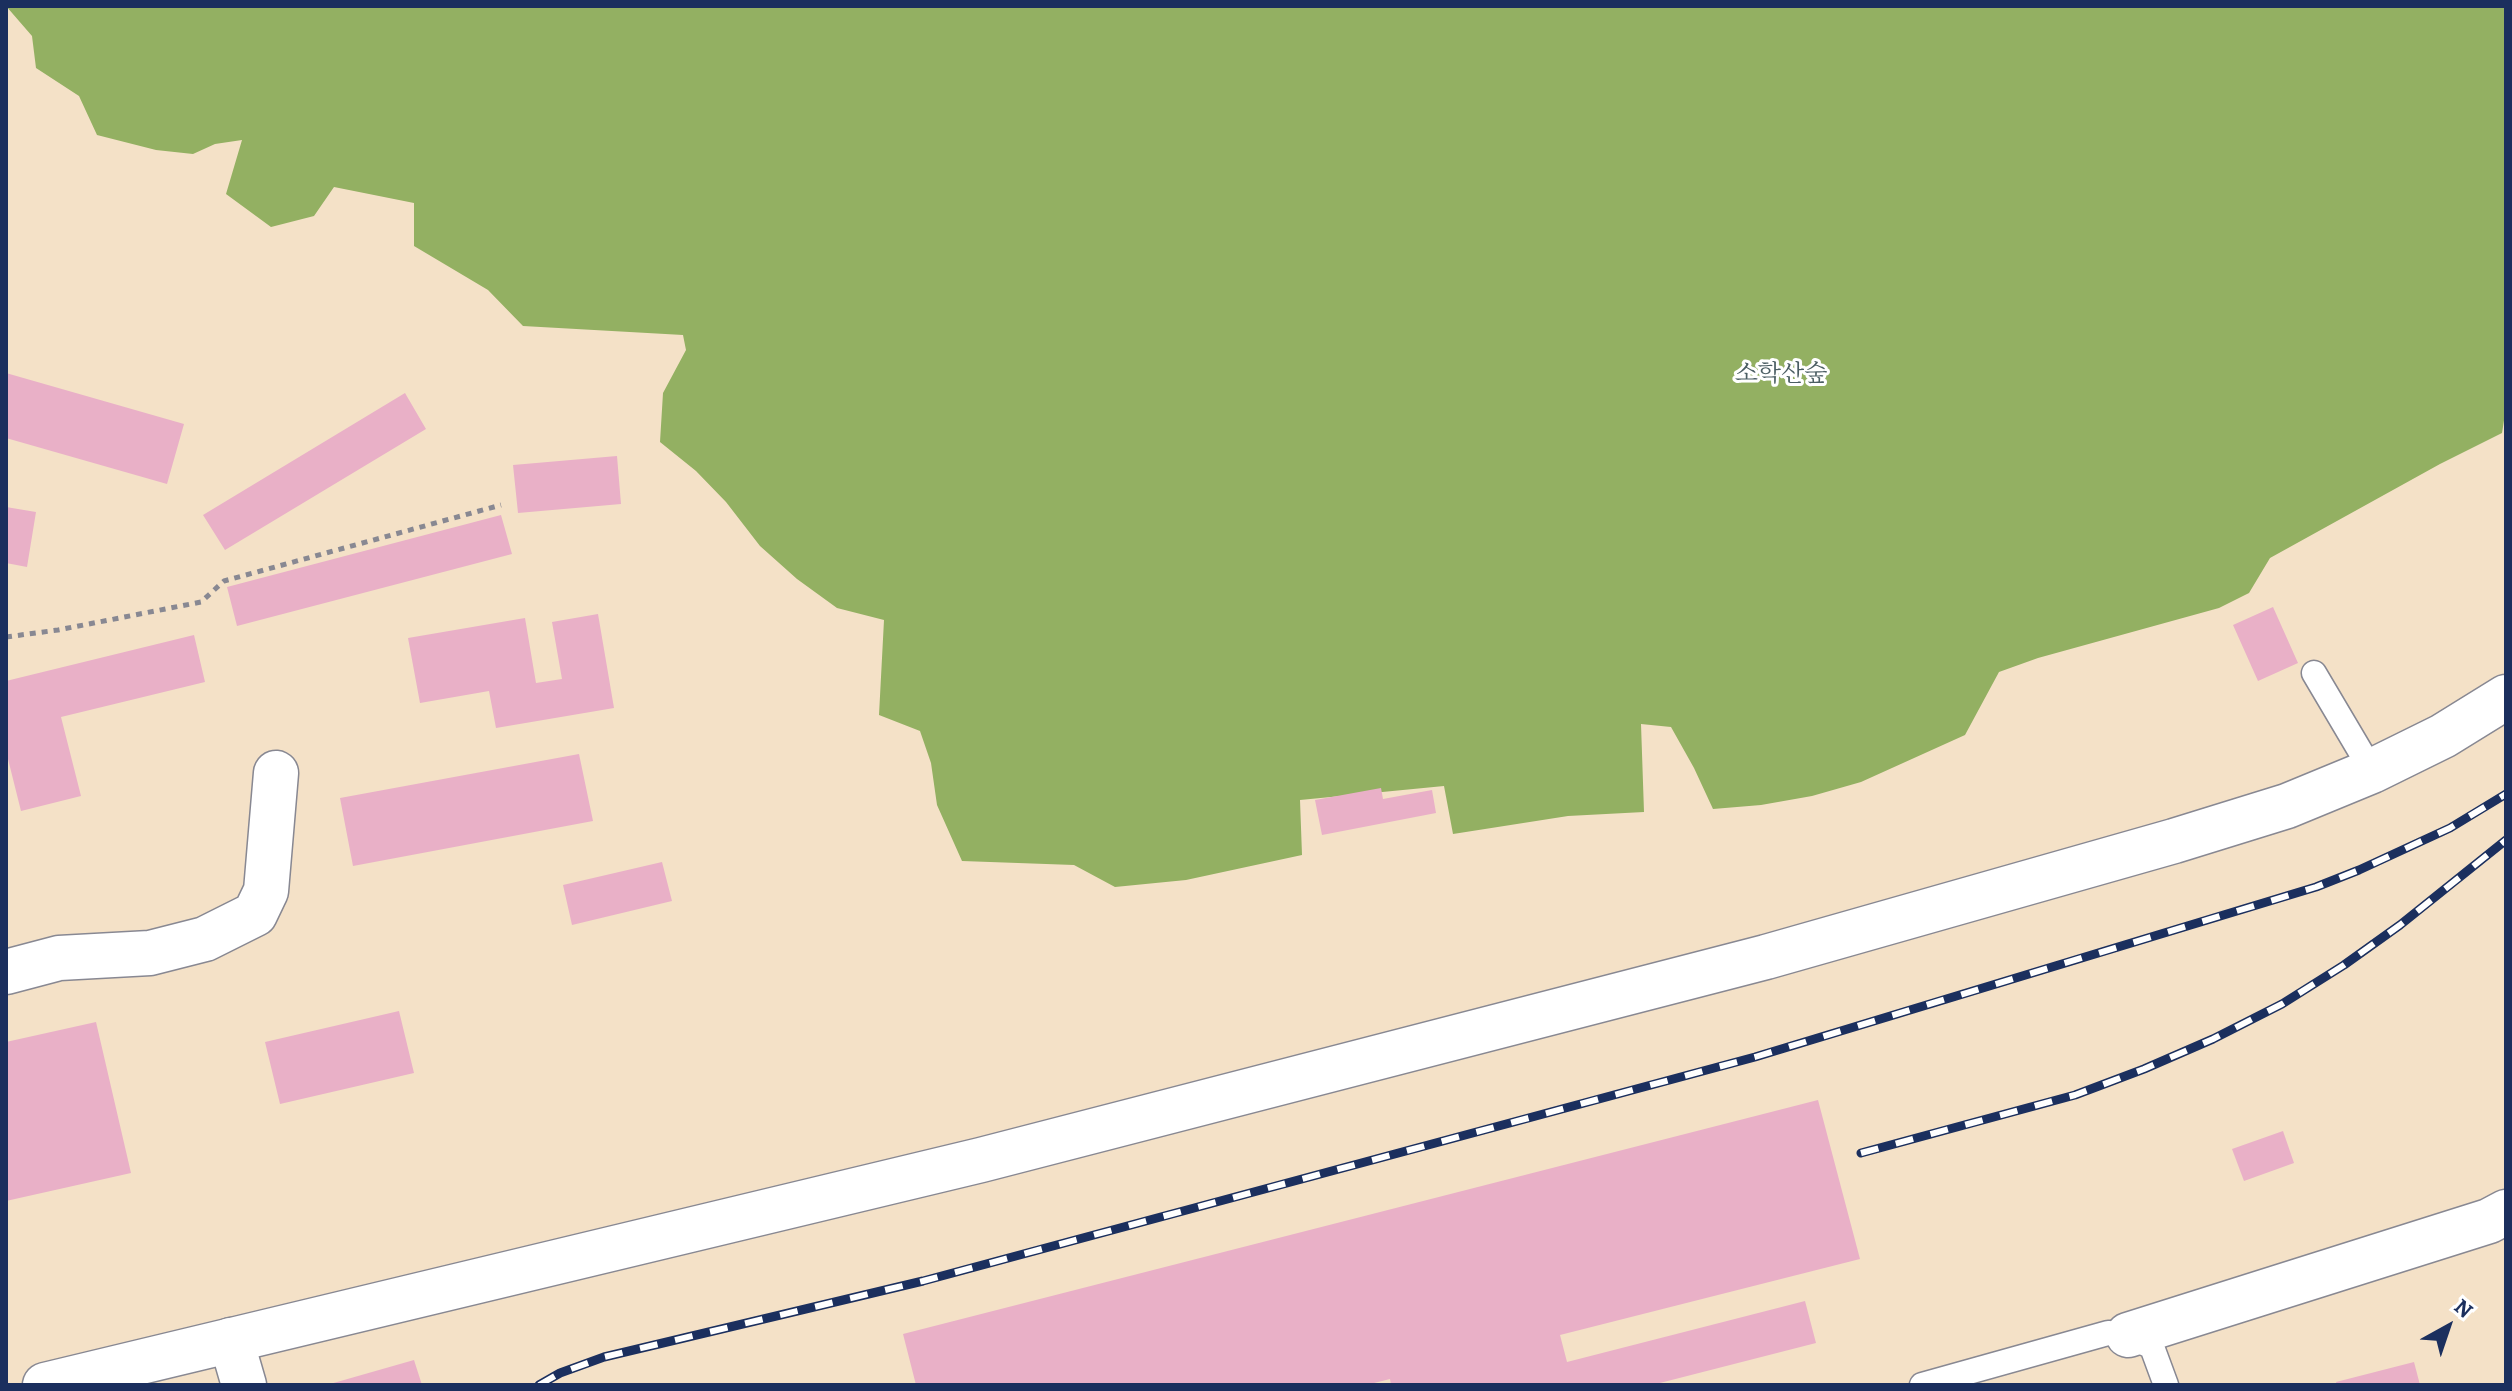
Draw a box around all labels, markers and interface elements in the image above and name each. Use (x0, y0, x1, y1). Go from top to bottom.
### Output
park label: 소학산숲 (1735, 361, 1827, 389)
north arrow (2408, 1287, 2488, 1367)
text: N (2448, 1292, 2479, 1325)

